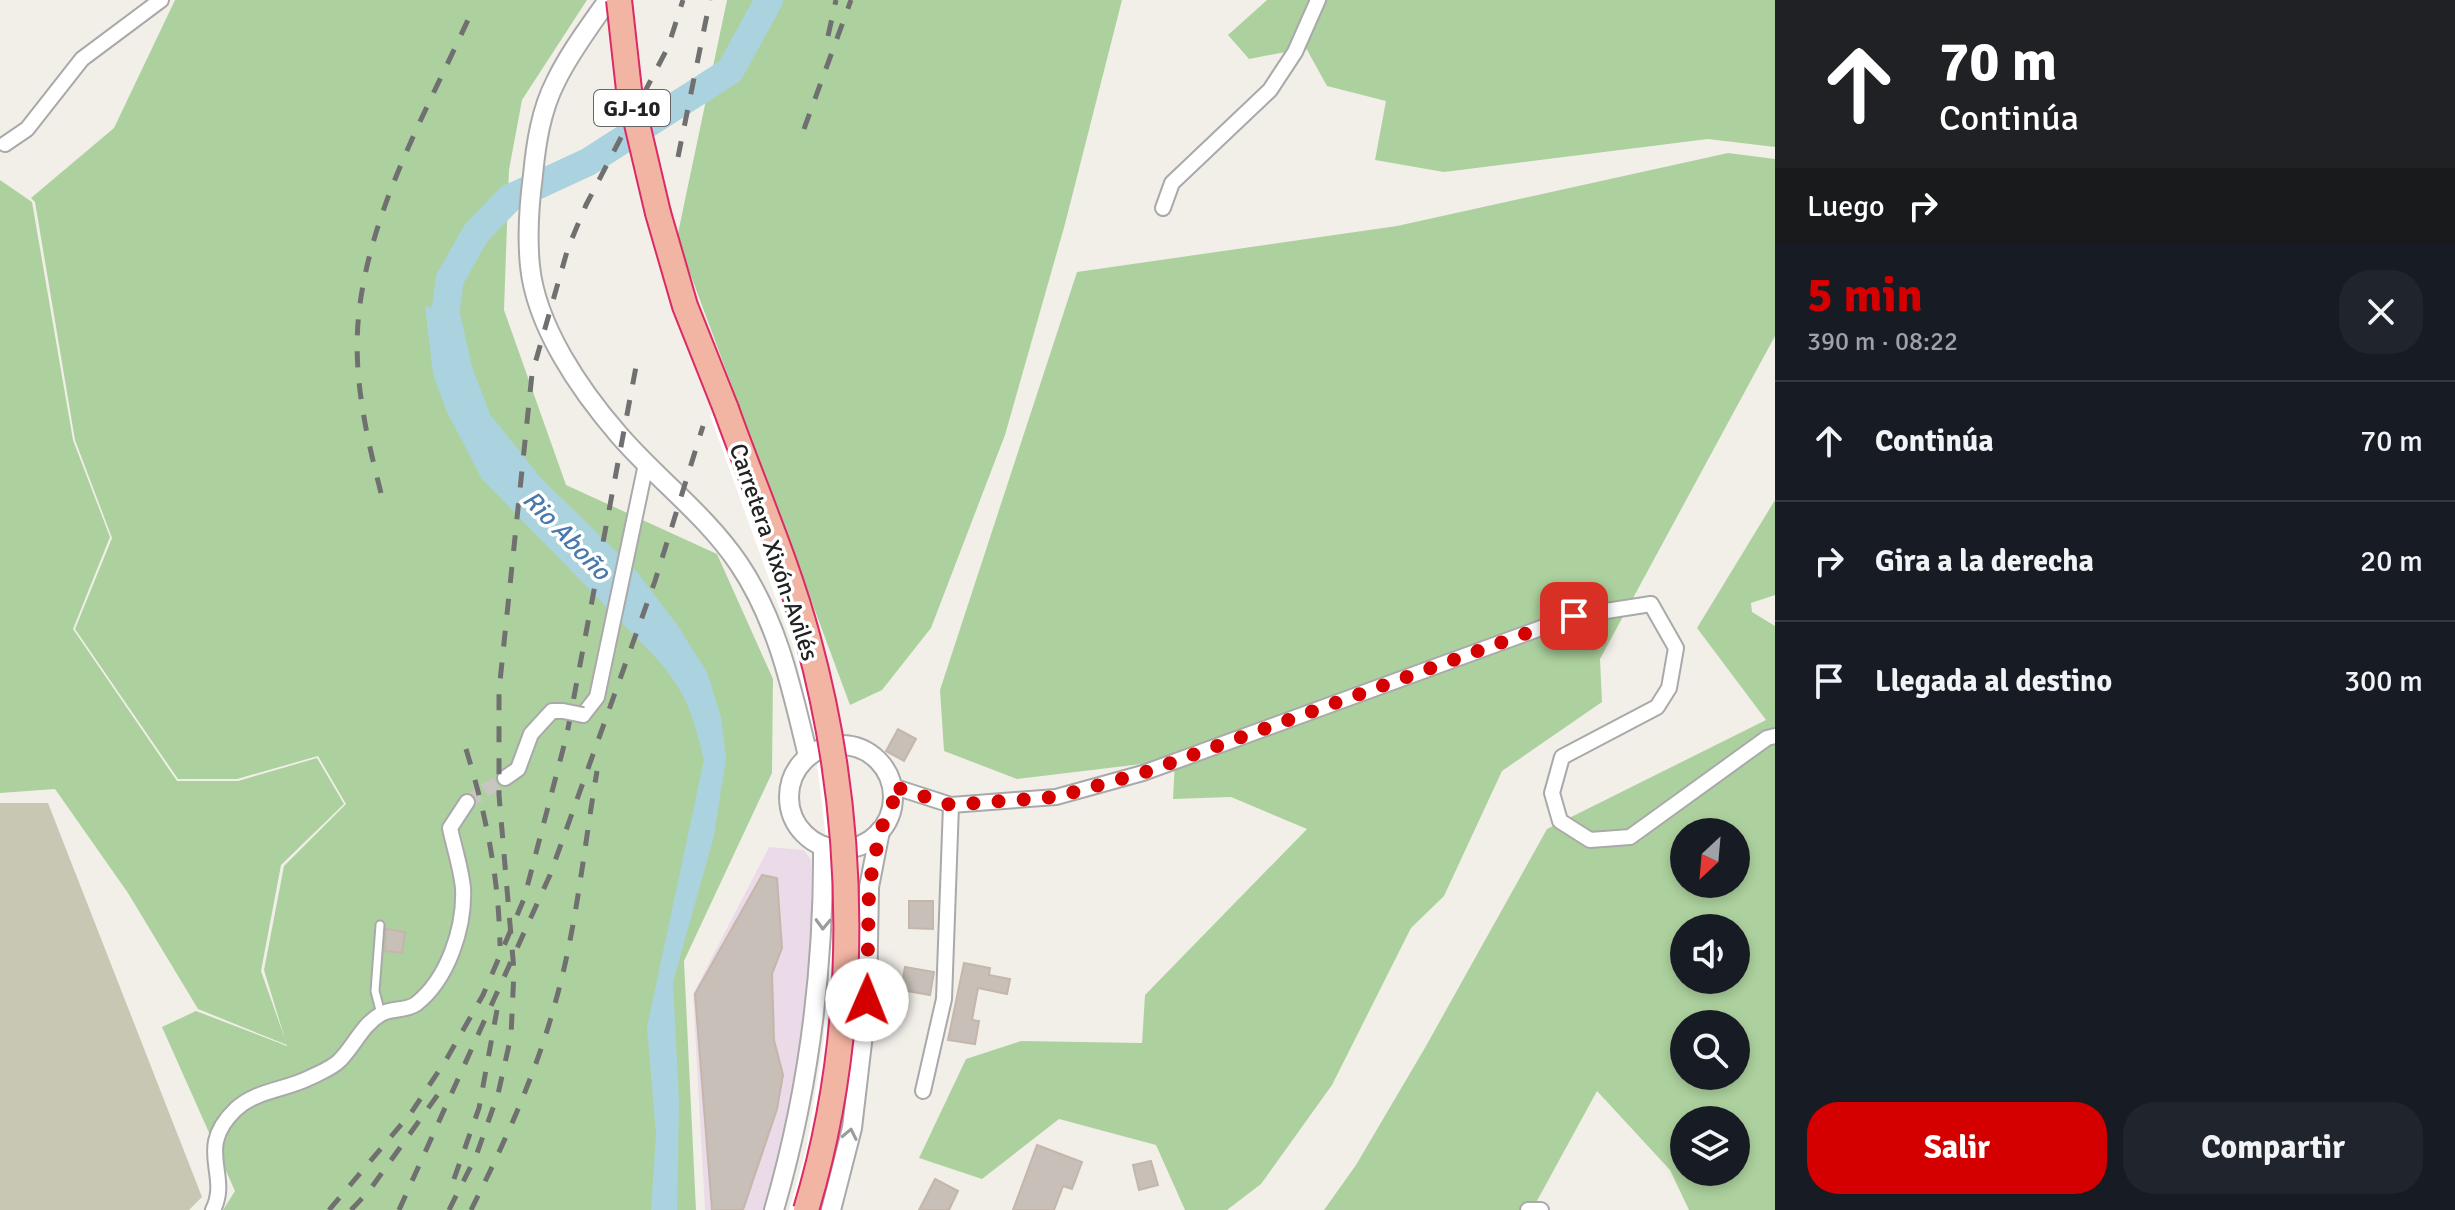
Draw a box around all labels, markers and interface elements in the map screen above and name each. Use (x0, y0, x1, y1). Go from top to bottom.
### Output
text: 70 m (1939, 27, 2057, 96)
icon: ahead (1807, 32, 1911, 136)
road number: GJ-10 (594, 90, 670, 126)
text: Continúa (1939, 96, 2079, 141)
icon: right (1901, 184, 1945, 228)
text: Luego (1807, 188, 1885, 225)
text: 5 min (1807, 266, 1923, 325)
button: close (2339, 270, 2423, 354)
text: 390 m · 08:22 (1807, 326, 1958, 358)
icon: ahead (1807, 419, 1851, 463)
text: Continúa (1875, 423, 1994, 460)
text: 70 m (2360, 423, 2423, 460)
street label: Carretera Xixón-Avilés (723, 439, 825, 665)
water label: Rio Aboño (516, 484, 618, 588)
icon: right (1807, 539, 1851, 583)
text: Gira a la derecha (1875, 543, 2094, 580)
text: 20 m (2360, 543, 2423, 580)
pin (1540, 582, 1608, 650)
icon: arrive (1552, 594, 1596, 638)
icon: arrive (1807, 659, 1851, 703)
text: Llegada al destino (1875, 663, 2112, 700)
text: 300 m (2344, 663, 2423, 700)
north arrow (1670, 818, 1750, 898)
map controls (1670, 818, 1750, 1186)
button: sound (1670, 914, 1750, 994)
one-way arrow (814, 918, 831, 931)
position arrow (825, 958, 909, 1042)
button: search (1670, 1010, 1750, 1090)
button: Salir (1807, 1102, 2107, 1194)
button: Compartir (2123, 1102, 2423, 1194)
button: layers (1670, 1106, 1750, 1186)
one-way arrow (840, 1128, 857, 1141)

